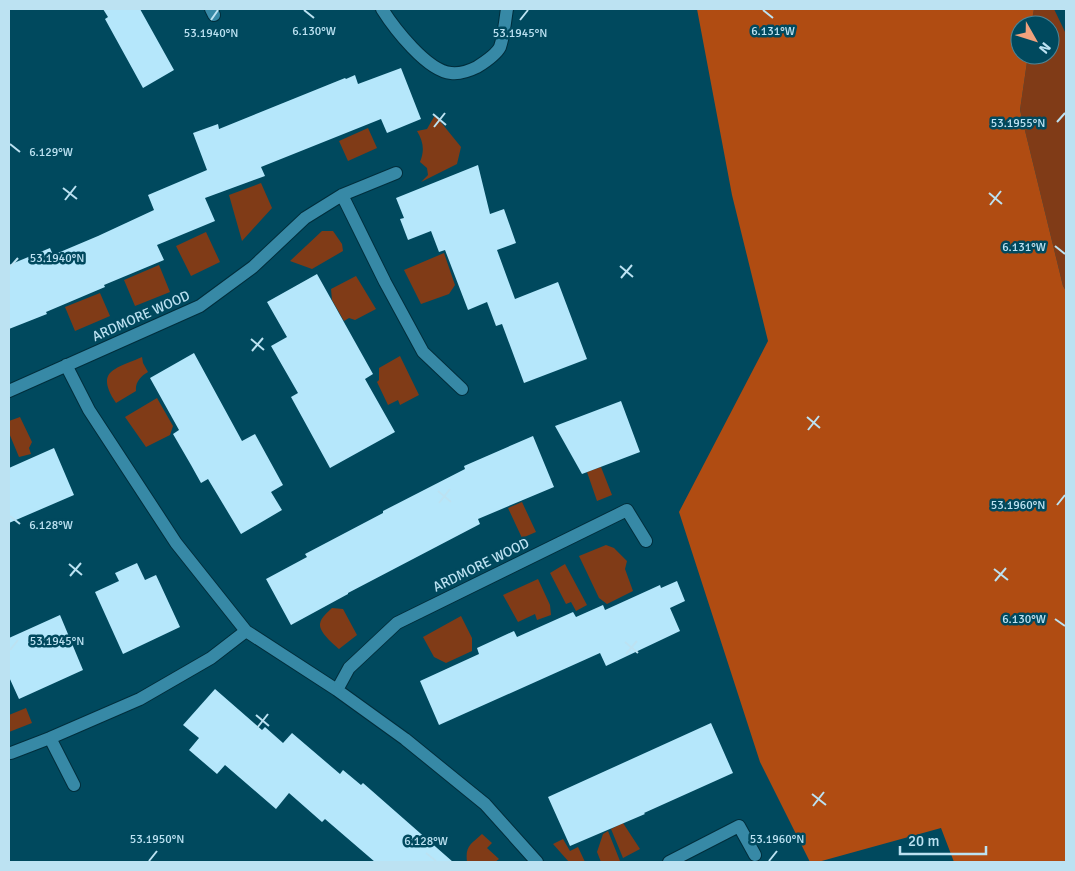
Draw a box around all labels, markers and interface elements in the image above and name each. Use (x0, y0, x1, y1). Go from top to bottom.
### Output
north arrow (1010, 15, 1060, 65)
text: 6.130°W (292, 24, 336, 39)
text: 6.131°W (751, 24, 795, 39)
text: 53.1940°N (184, 26, 238, 41)
text: 53.1945°N (493, 26, 547, 41)
text: N (1035, 39, 1054, 57)
text: 53.1955°N (991, 116, 1045, 131)
text: 6.129°W (29, 145, 73, 160)
text: 6.131°W (1002, 240, 1046, 255)
text: 53.1940°N (30, 251, 84, 266)
street label: ARDMORE WOOD (89, 287, 193, 345)
text: 53.1960°N (991, 498, 1045, 513)
text: 6.128°W (29, 518, 73, 533)
street label: ARDMORE WOOD (430, 534, 532, 596)
text: 6.130°W (1002, 612, 1046, 627)
text: 53.1945°N (30, 634, 84, 649)
scale bar (900, 824, 986, 856)
text: 53.1950°N (130, 832, 184, 847)
text: 53.1960°N (750, 832, 804, 847)
text: 20 m (908, 832, 939, 850)
text: 6.128°W (404, 834, 448, 849)

